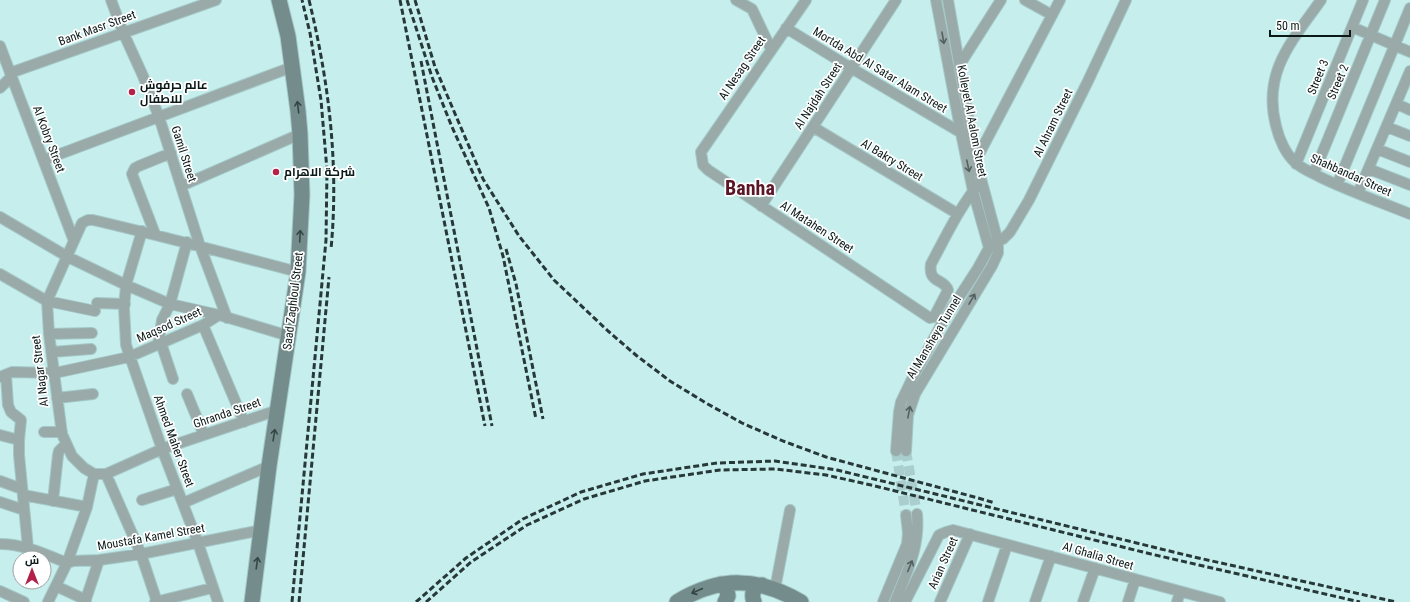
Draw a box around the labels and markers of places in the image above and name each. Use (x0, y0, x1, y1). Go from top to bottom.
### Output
place label: عالم حرفوش للاطفال (140, 78, 208, 107)
marker: عالم حرفوش للاطفال (127, 87, 137, 97)
place label: شركة الاهرام (284, 165, 355, 180)
marker: شركة الاهرام (271, 167, 281, 177)

